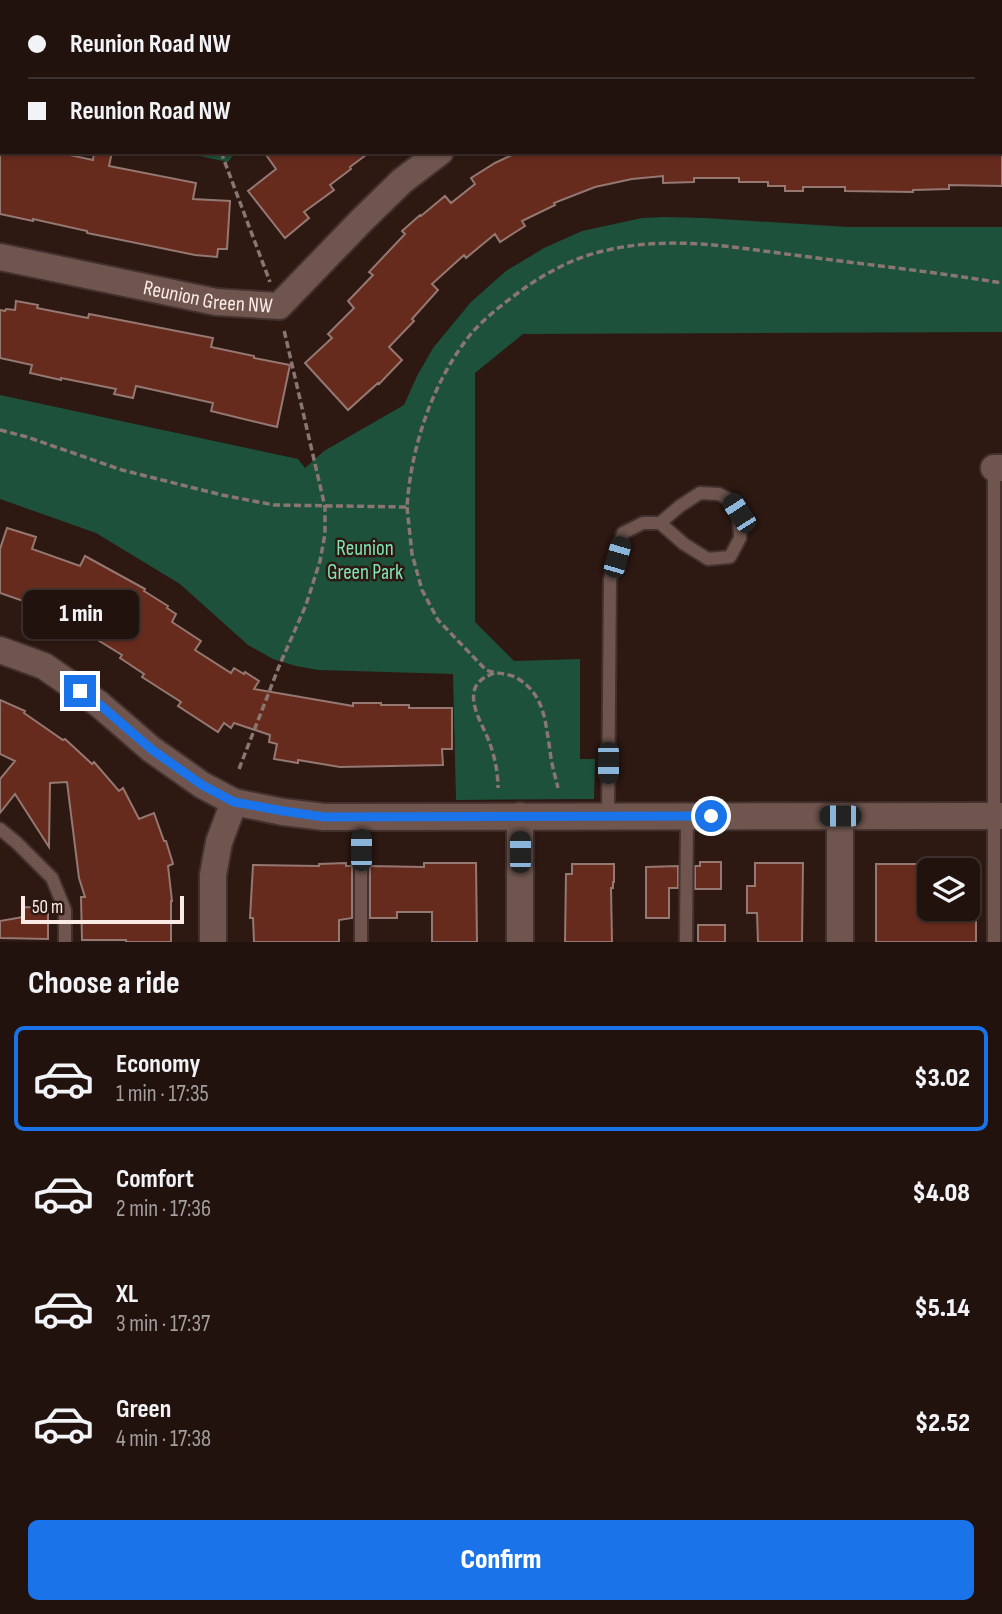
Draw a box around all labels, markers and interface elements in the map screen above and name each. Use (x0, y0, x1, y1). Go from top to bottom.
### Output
text: Reunion Road NW (70, 29, 231, 60)
text: Reunion Road NW (70, 96, 231, 127)
street label: Reunion Green NW (141, 275, 274, 318)
car (719, 490, 760, 536)
car (602, 534, 633, 580)
park label: Reunion Green Park (327, 536, 403, 585)
callout: 1 min (22, 590, 138, 638)
text: 1 min (59, 600, 103, 628)
route end (64, 675, 96, 707)
car (598, 742, 619, 784)
route start (695, 800, 727, 832)
car (820, 806, 862, 827)
car (351, 829, 372, 871)
car (510, 831, 531, 873)
map controls (917, 858, 980, 921)
button: layers (917, 858, 980, 921)
scale bar (21, 893, 184, 925)
text: 50 m (32, 896, 63, 919)
text: Choose a ride (28, 964, 180, 1003)
icon: car (32, 1047, 95, 1110)
text: Economy (116, 1049, 200, 1080)
text: $3.02 (914, 1063, 970, 1094)
text: 1 min · 17:35 (116, 1080, 209, 1108)
icon: car (32, 1162, 95, 1225)
text: Comfort (116, 1164, 194, 1195)
text: $4.08 (913, 1178, 970, 1209)
text: 2 min · 17:36 (116, 1195, 211, 1223)
icon: car (32, 1277, 95, 1340)
text: XL (116, 1279, 138, 1310)
text: $5.14 (915, 1293, 970, 1324)
text: 3 min · 17:37 (116, 1310, 210, 1338)
icon: car (32, 1392, 95, 1455)
text: Green (116, 1394, 171, 1425)
text: $2.52 (915, 1408, 970, 1439)
text: 4 min · 17:38 (116, 1425, 211, 1453)
button: Confirm (28, 1520, 974, 1600)

